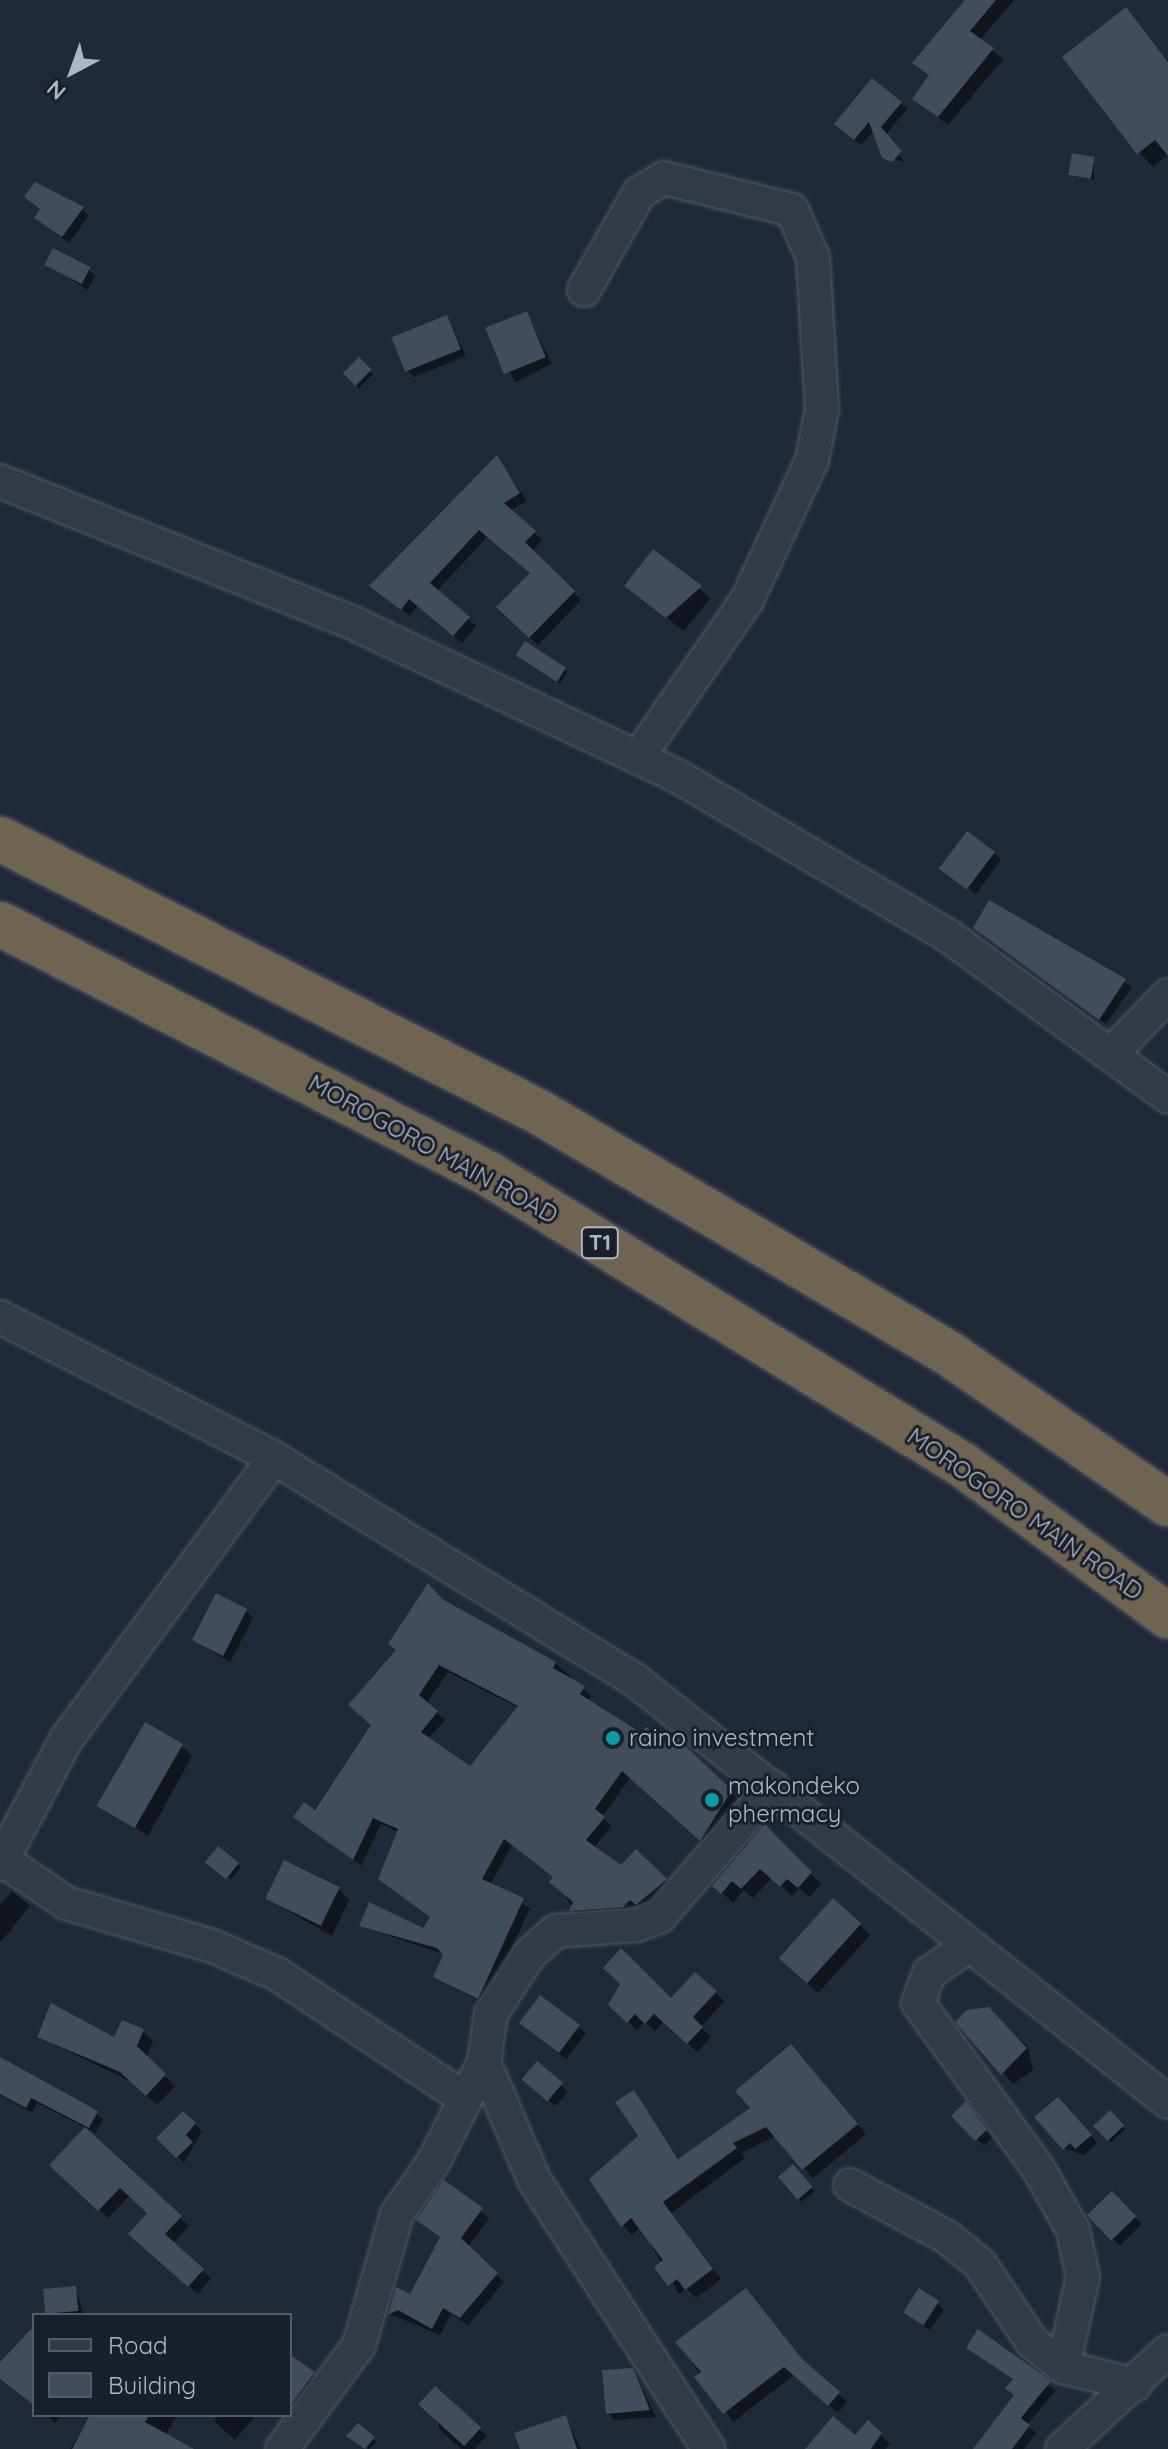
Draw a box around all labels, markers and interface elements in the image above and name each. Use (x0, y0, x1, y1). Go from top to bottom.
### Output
north arrow (32, 32, 112, 112)
text: N (41, 74, 72, 106)
street label: MOROGORO MAIN ROAD (303, 1068, 563, 1230)
road number: T1 (580, 1225, 620, 1261)
street label: MOROGORO MAIN ROAD (902, 1422, 1148, 1606)
place label: raino investment (629, 1724, 814, 1752)
marker: raino investment (604, 1729, 622, 1747)
place label: makondeko phermacy (728, 1772, 860, 1828)
marker: makondeko phermacy (703, 1791, 721, 1809)
legend (32, 2313, 292, 2417)
text: Road (108, 2330, 168, 2360)
text: Building (108, 2370, 196, 2400)

